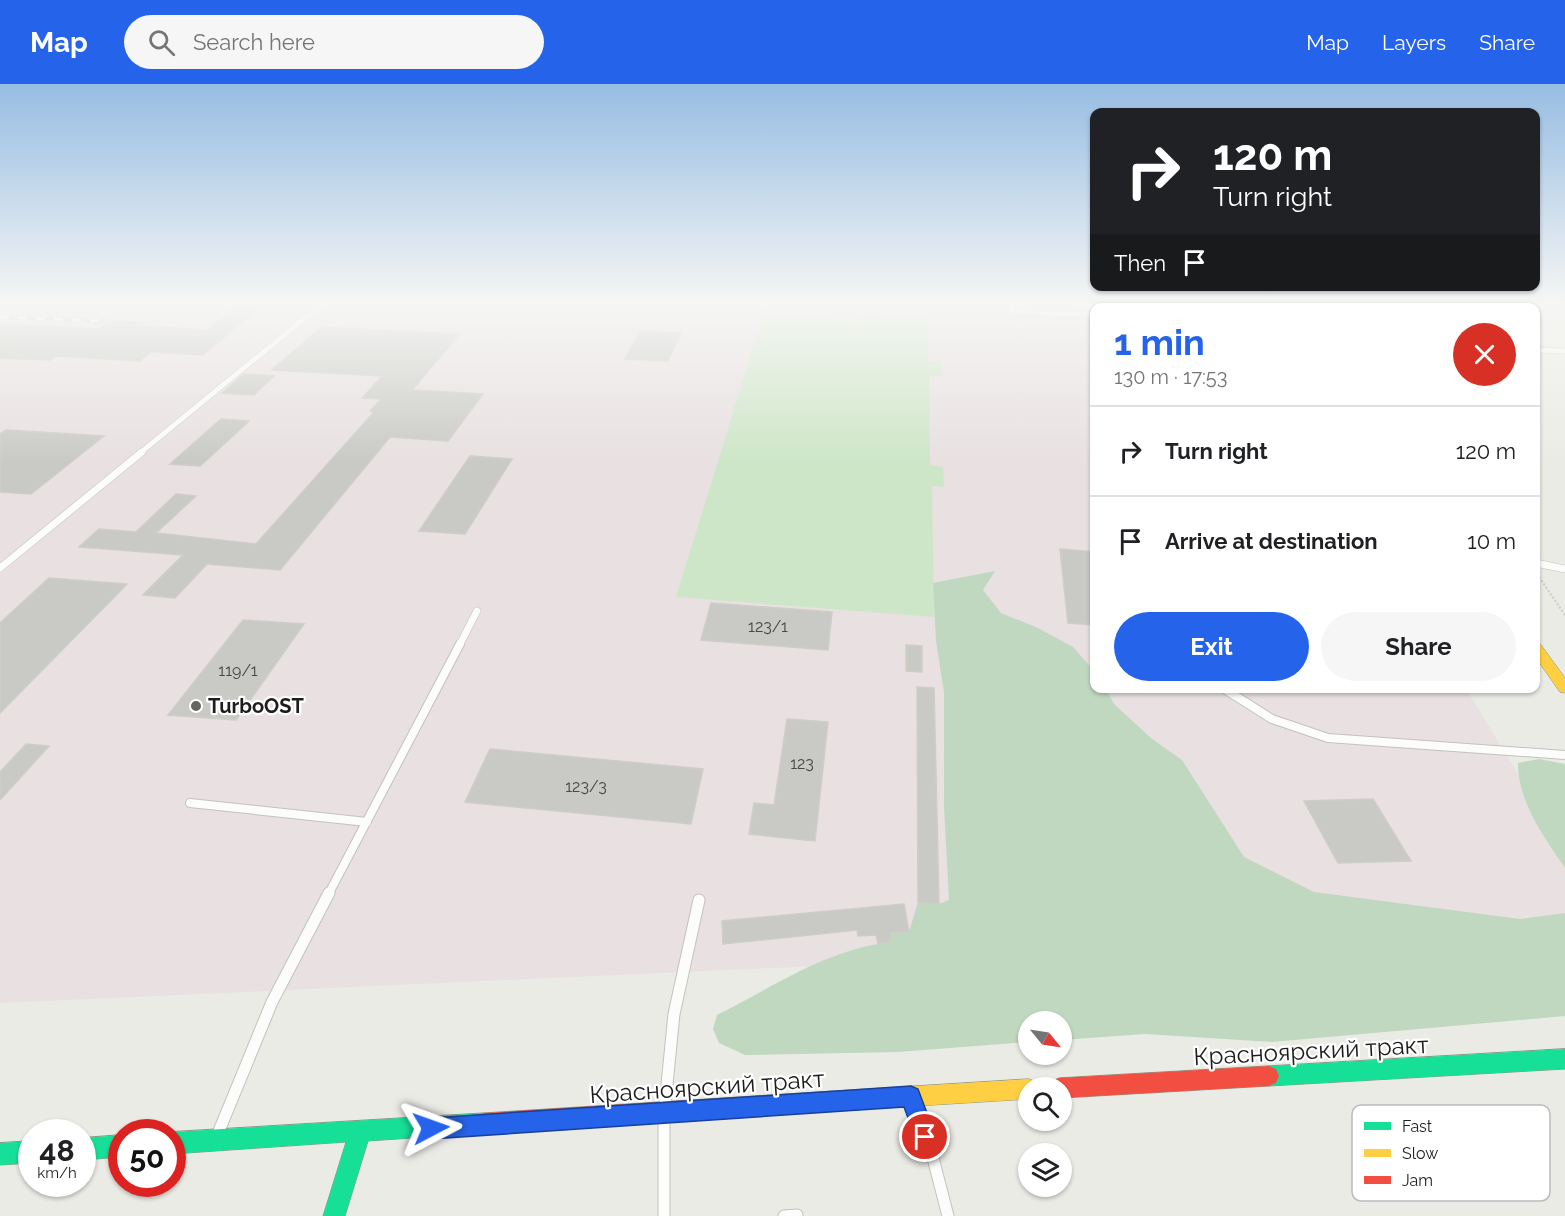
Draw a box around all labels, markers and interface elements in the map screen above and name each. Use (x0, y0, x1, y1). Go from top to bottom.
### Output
search box (124, 15, 544, 69)
text: Map (30, 26, 88, 59)
icon: search (145, 26, 178, 59)
text: Search here (193, 29, 315, 55)
text: Map (1306, 30, 1349, 55)
text: Layers (1382, 30, 1446, 55)
text: Share (1479, 30, 1535, 55)
text: 120 m (1213, 131, 1332, 180)
icon: right (1114, 132, 1192, 210)
text: Turn right (1213, 181, 1332, 212)
icon: arrive (1178, 246, 1211, 279)
text: Then (1114, 250, 1166, 276)
text: 1 min (1114, 321, 1205, 363)
button: close (1453, 323, 1516, 386)
text: 130 m · 17:53 (1114, 365, 1227, 389)
icon: right (1114, 435, 1147, 468)
text: Turn right (1165, 438, 1268, 464)
text: 120 m (1456, 438, 1516, 464)
icon: arrive (1114, 525, 1147, 558)
text: Arrive at destination (1165, 528, 1378, 554)
text: 10 m (1467, 528, 1516, 554)
button: Exit (1114, 612, 1309, 681)
button: Share (1321, 612, 1516, 681)
house number: 123/1 (748, 617, 788, 636)
house number: 119/1 (218, 661, 258, 680)
place label: TurboOST (208, 694, 304, 718)
marker: TurboOST (189, 699, 203, 713)
house number: 123 (790, 754, 814, 773)
house number: 123/3 (565, 777, 607, 796)
north arrow (1018, 1011, 1072, 1065)
map controls (1018, 1011, 1072, 1197)
street label: Красноярский тракт (1193, 1030, 1430, 1071)
street label: Красноярский тракт (589, 1064, 826, 1109)
button: search (1018, 1077, 1072, 1131)
position arrow (399, 1096, 463, 1160)
legend (1352, 1105, 1550, 1201)
pin (899, 1111, 950, 1162)
text: Fast (1402, 1117, 1433, 1136)
speed limit sign: 50 (108, 1119, 186, 1197)
icon: arrive (908, 1120, 941, 1153)
text: 48 (39, 1133, 75, 1168)
button: layers (1018, 1143, 1072, 1197)
text: Slow (1402, 1144, 1438, 1163)
text: km/h (37, 1164, 77, 1182)
text: Jam (1402, 1171, 1433, 1190)

